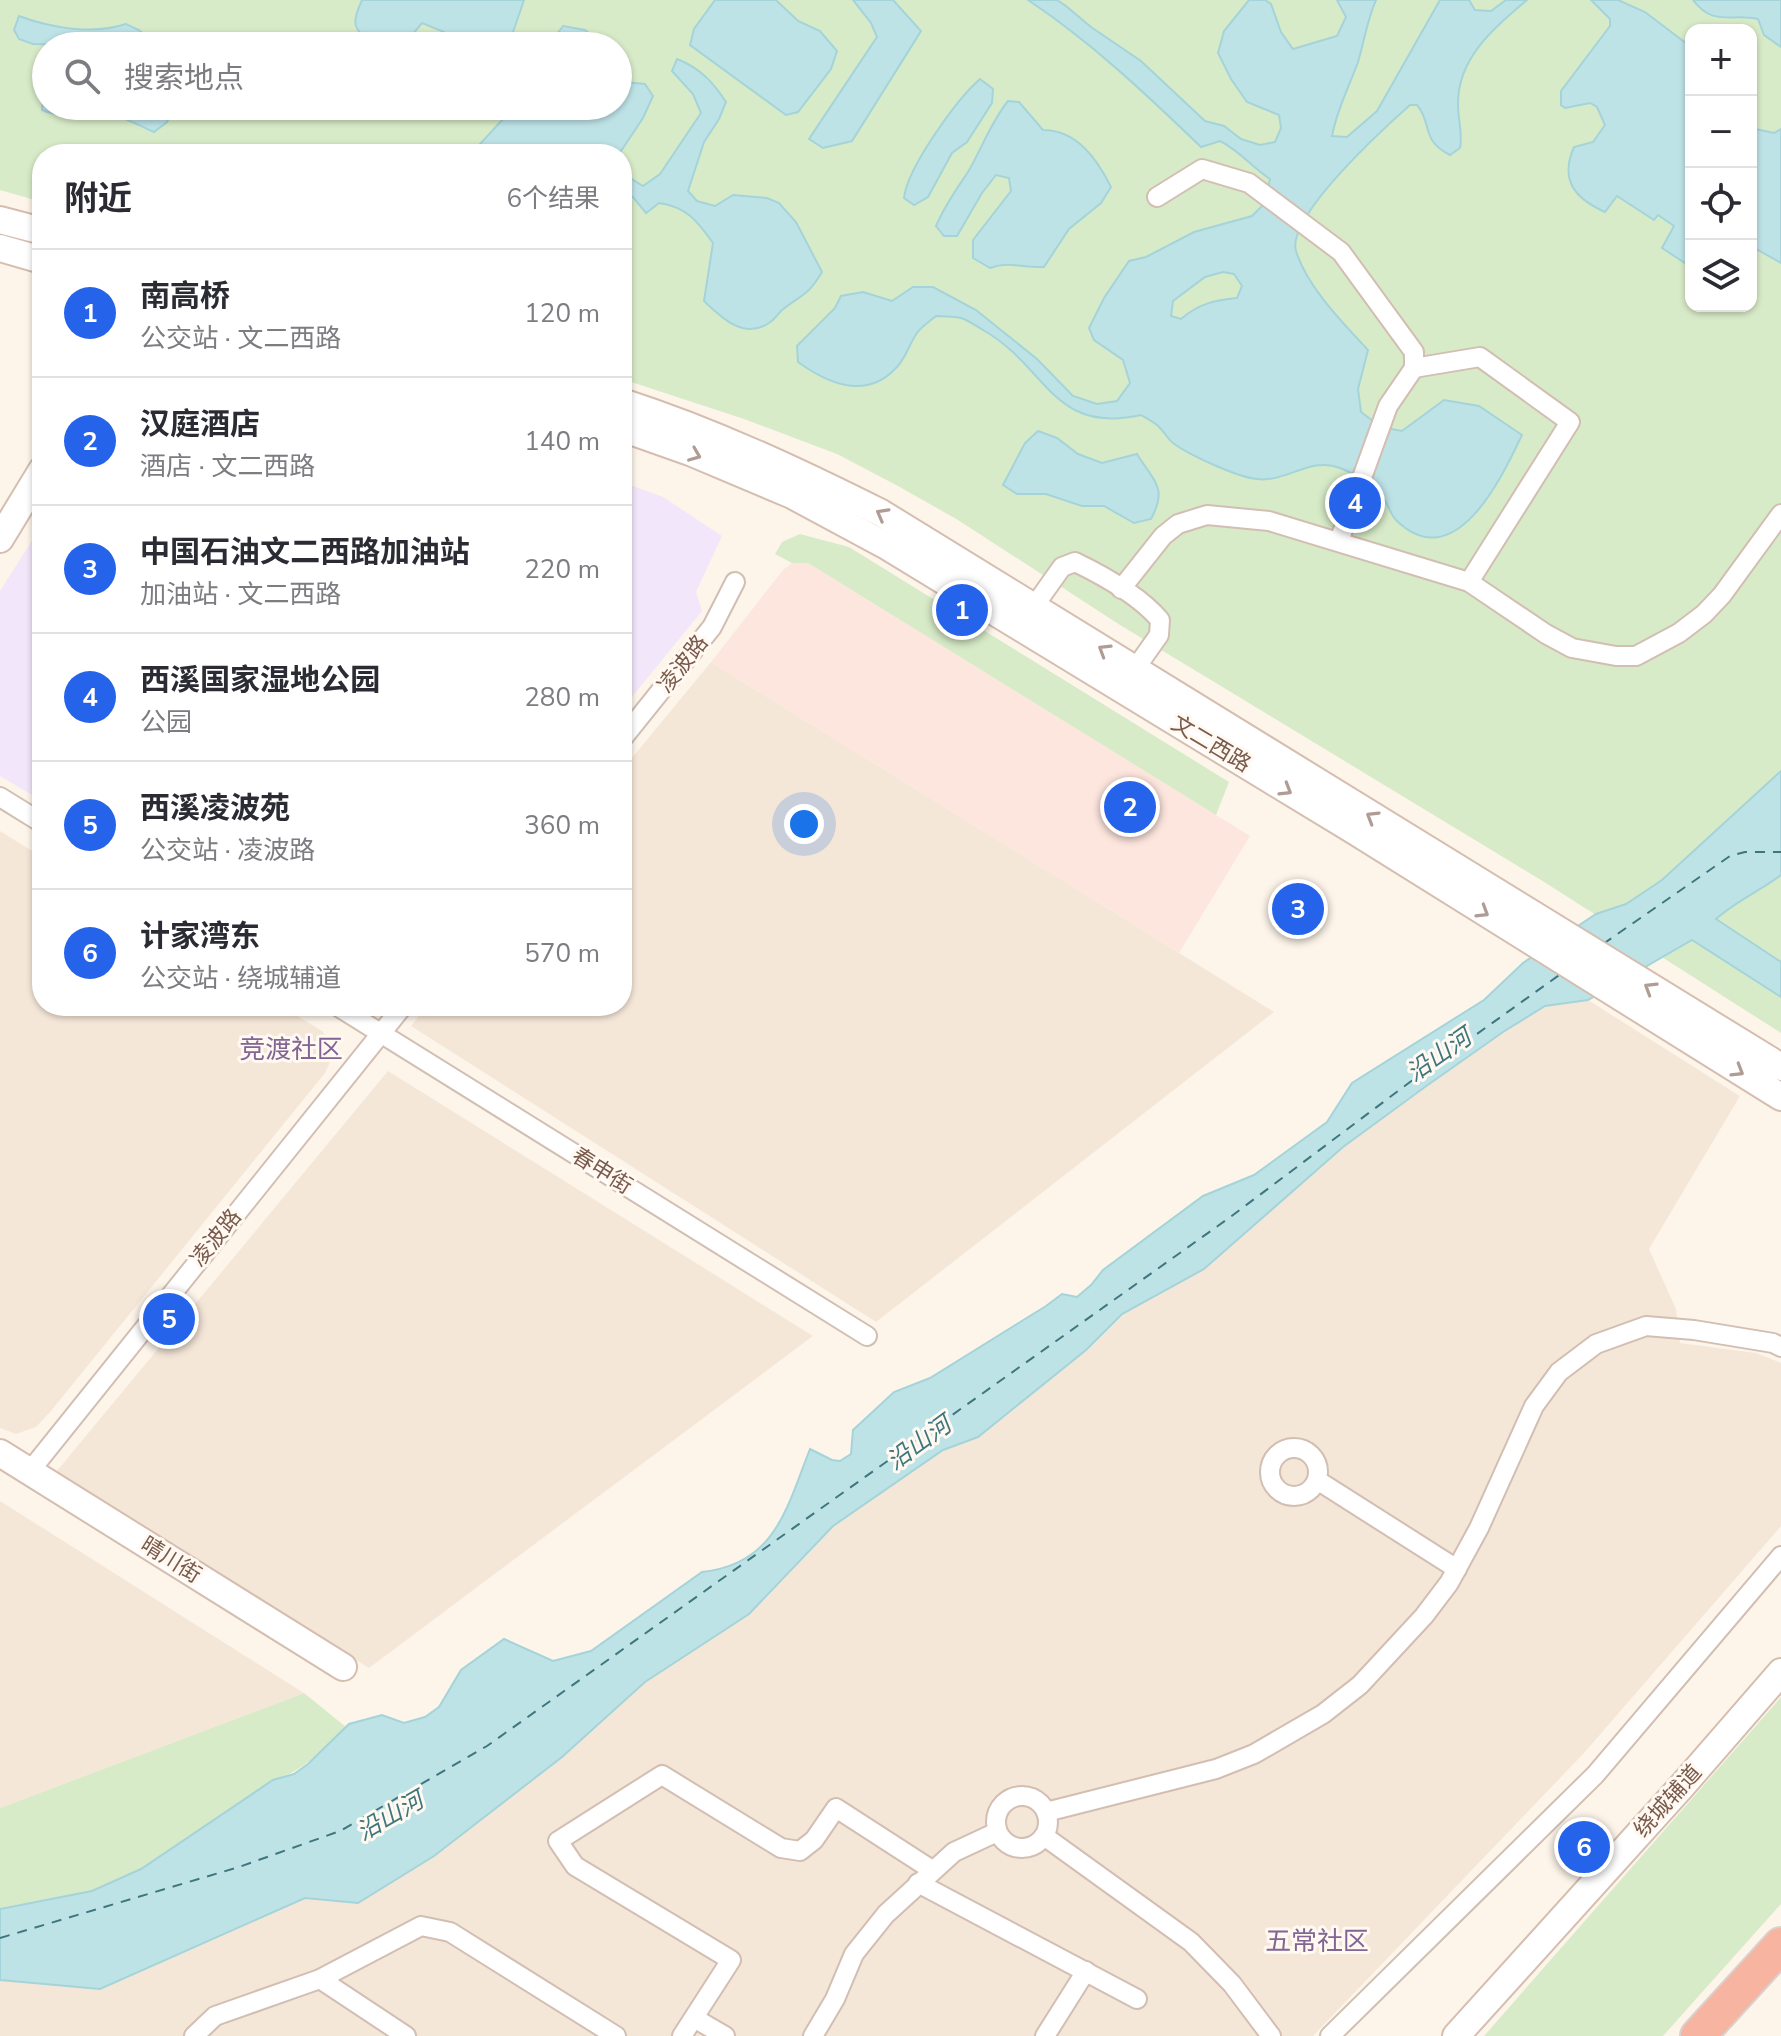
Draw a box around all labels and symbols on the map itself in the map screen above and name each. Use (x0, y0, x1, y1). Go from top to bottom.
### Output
one-way arrow (687, 445, 701, 461)
pin: 4 (1329, 473, 1381, 533)
one-way arrow (876, 508, 891, 524)
pin: 1 (936, 580, 988, 640)
street label: 凌波路 (651, 629, 715, 699)
one-way arrow (1098, 644, 1113, 659)
street label: 文二西路 (1166, 708, 1256, 780)
pin: 2 (1104, 777, 1156, 837)
one-way arrow (1277, 780, 1292, 796)
your location (784, 804, 824, 844)
one-way arrow (1366, 811, 1381, 827)
pin: 3 (1272, 879, 1324, 939)
one-way arrow (1474, 902, 1489, 917)
one-way arrow (1644, 982, 1659, 997)
water label: 沿山河 (1400, 1019, 1481, 1089)
district label: 竞渡社区 (239, 1032, 343, 1067)
one-way arrow (1729, 1061, 1744, 1077)
street label: 春申街 (566, 1141, 638, 1201)
street label: 凌波路 (184, 1203, 248, 1273)
pin: 5 (143, 1289, 195, 1349)
water label: 沿山河 (880, 1407, 961, 1477)
street label: 晴川街 (135, 1530, 207, 1590)
street label: 绕城辅道 (1627, 1758, 1709, 1844)
water label: 沿山河 (351, 1782, 433, 1848)
pin: 6 (1558, 1817, 1610, 1877)
district label: 五常社区 (1265, 1924, 1369, 1959)

